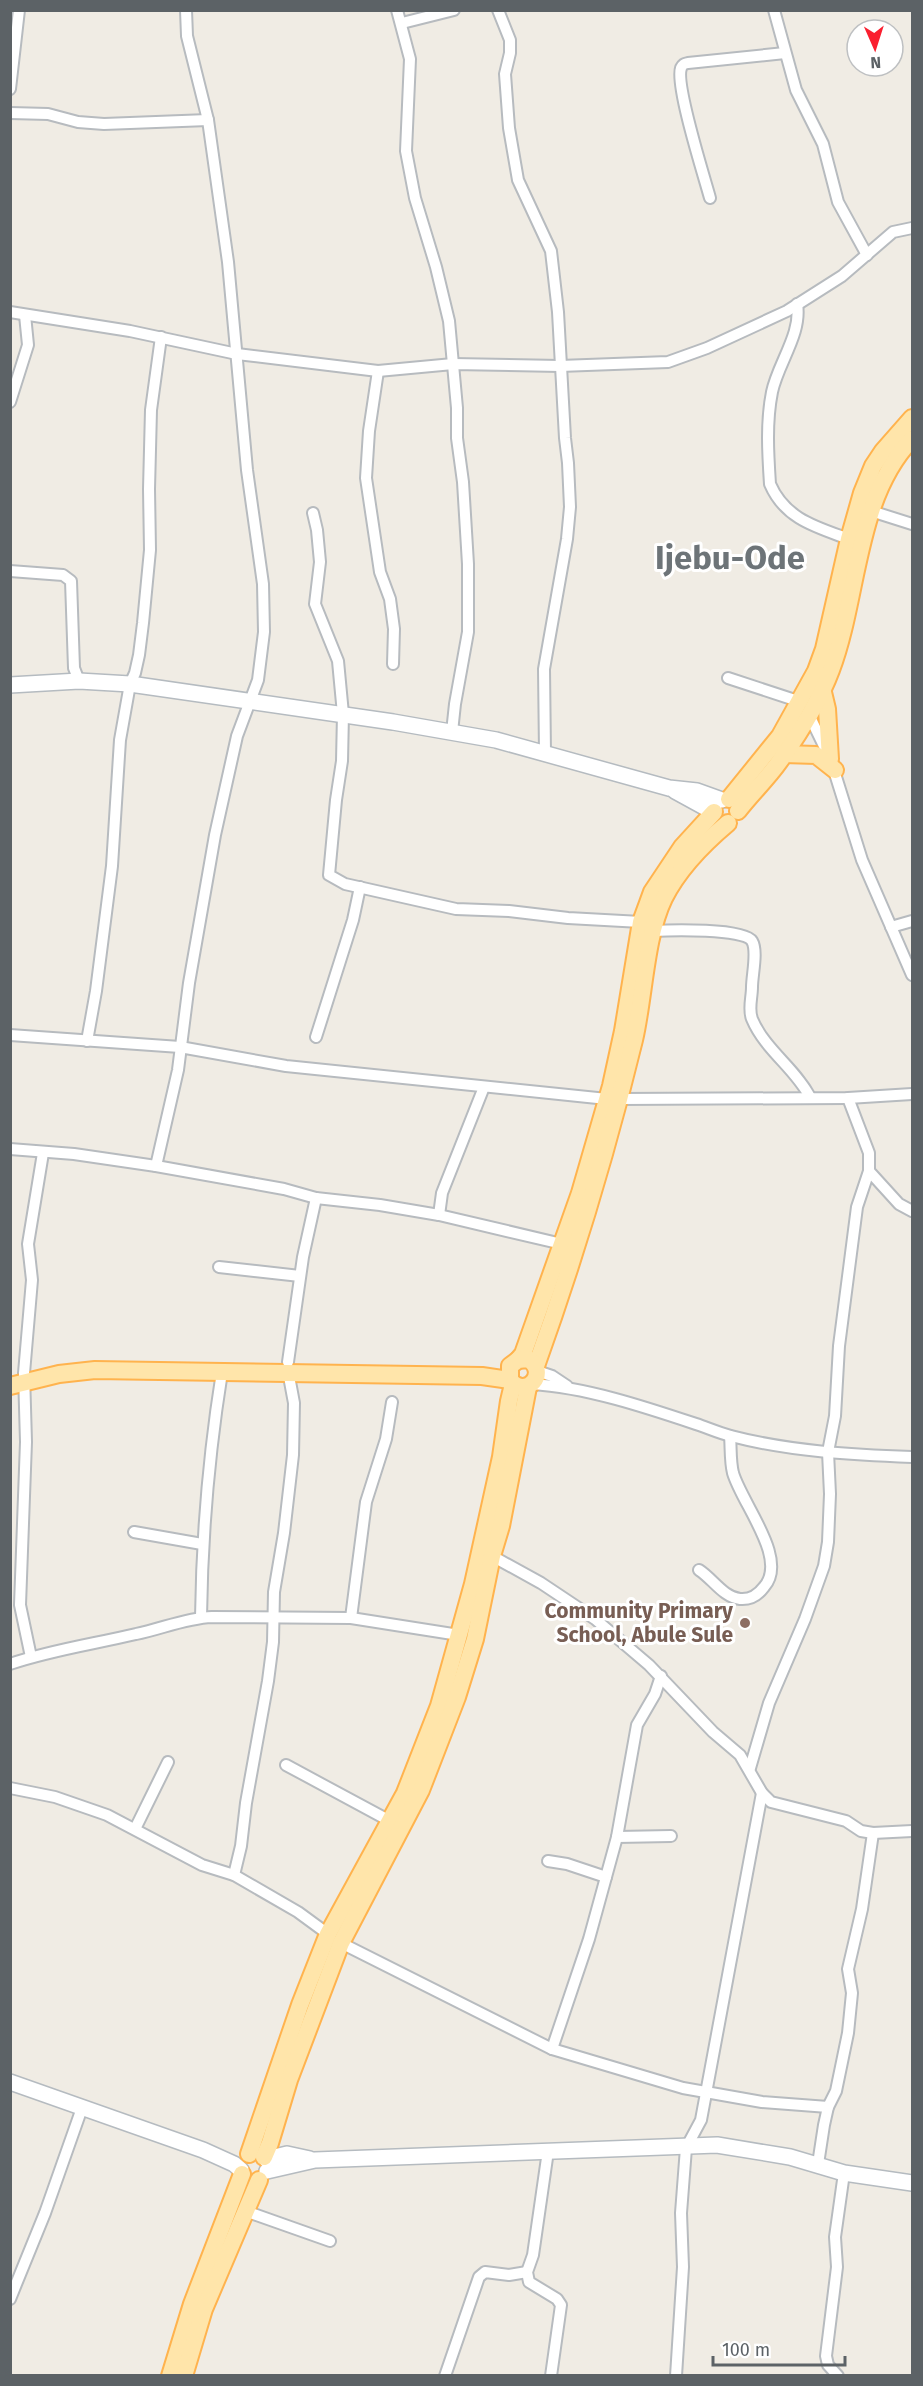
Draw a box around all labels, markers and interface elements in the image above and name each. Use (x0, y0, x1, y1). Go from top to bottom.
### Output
north arrow (845, 18, 905, 78)
text: N (870, 53, 882, 72)
district label: Ijebu-Ode (655, 538, 805, 578)
place label: Community Primary School, Abule Sule (545, 1598, 733, 1648)
marker: Community Primary School, Abule Sule (738, 1616, 752, 1630)
scale bar (713, 2329, 845, 2367)
text: 100 m (722, 2339, 770, 2361)

